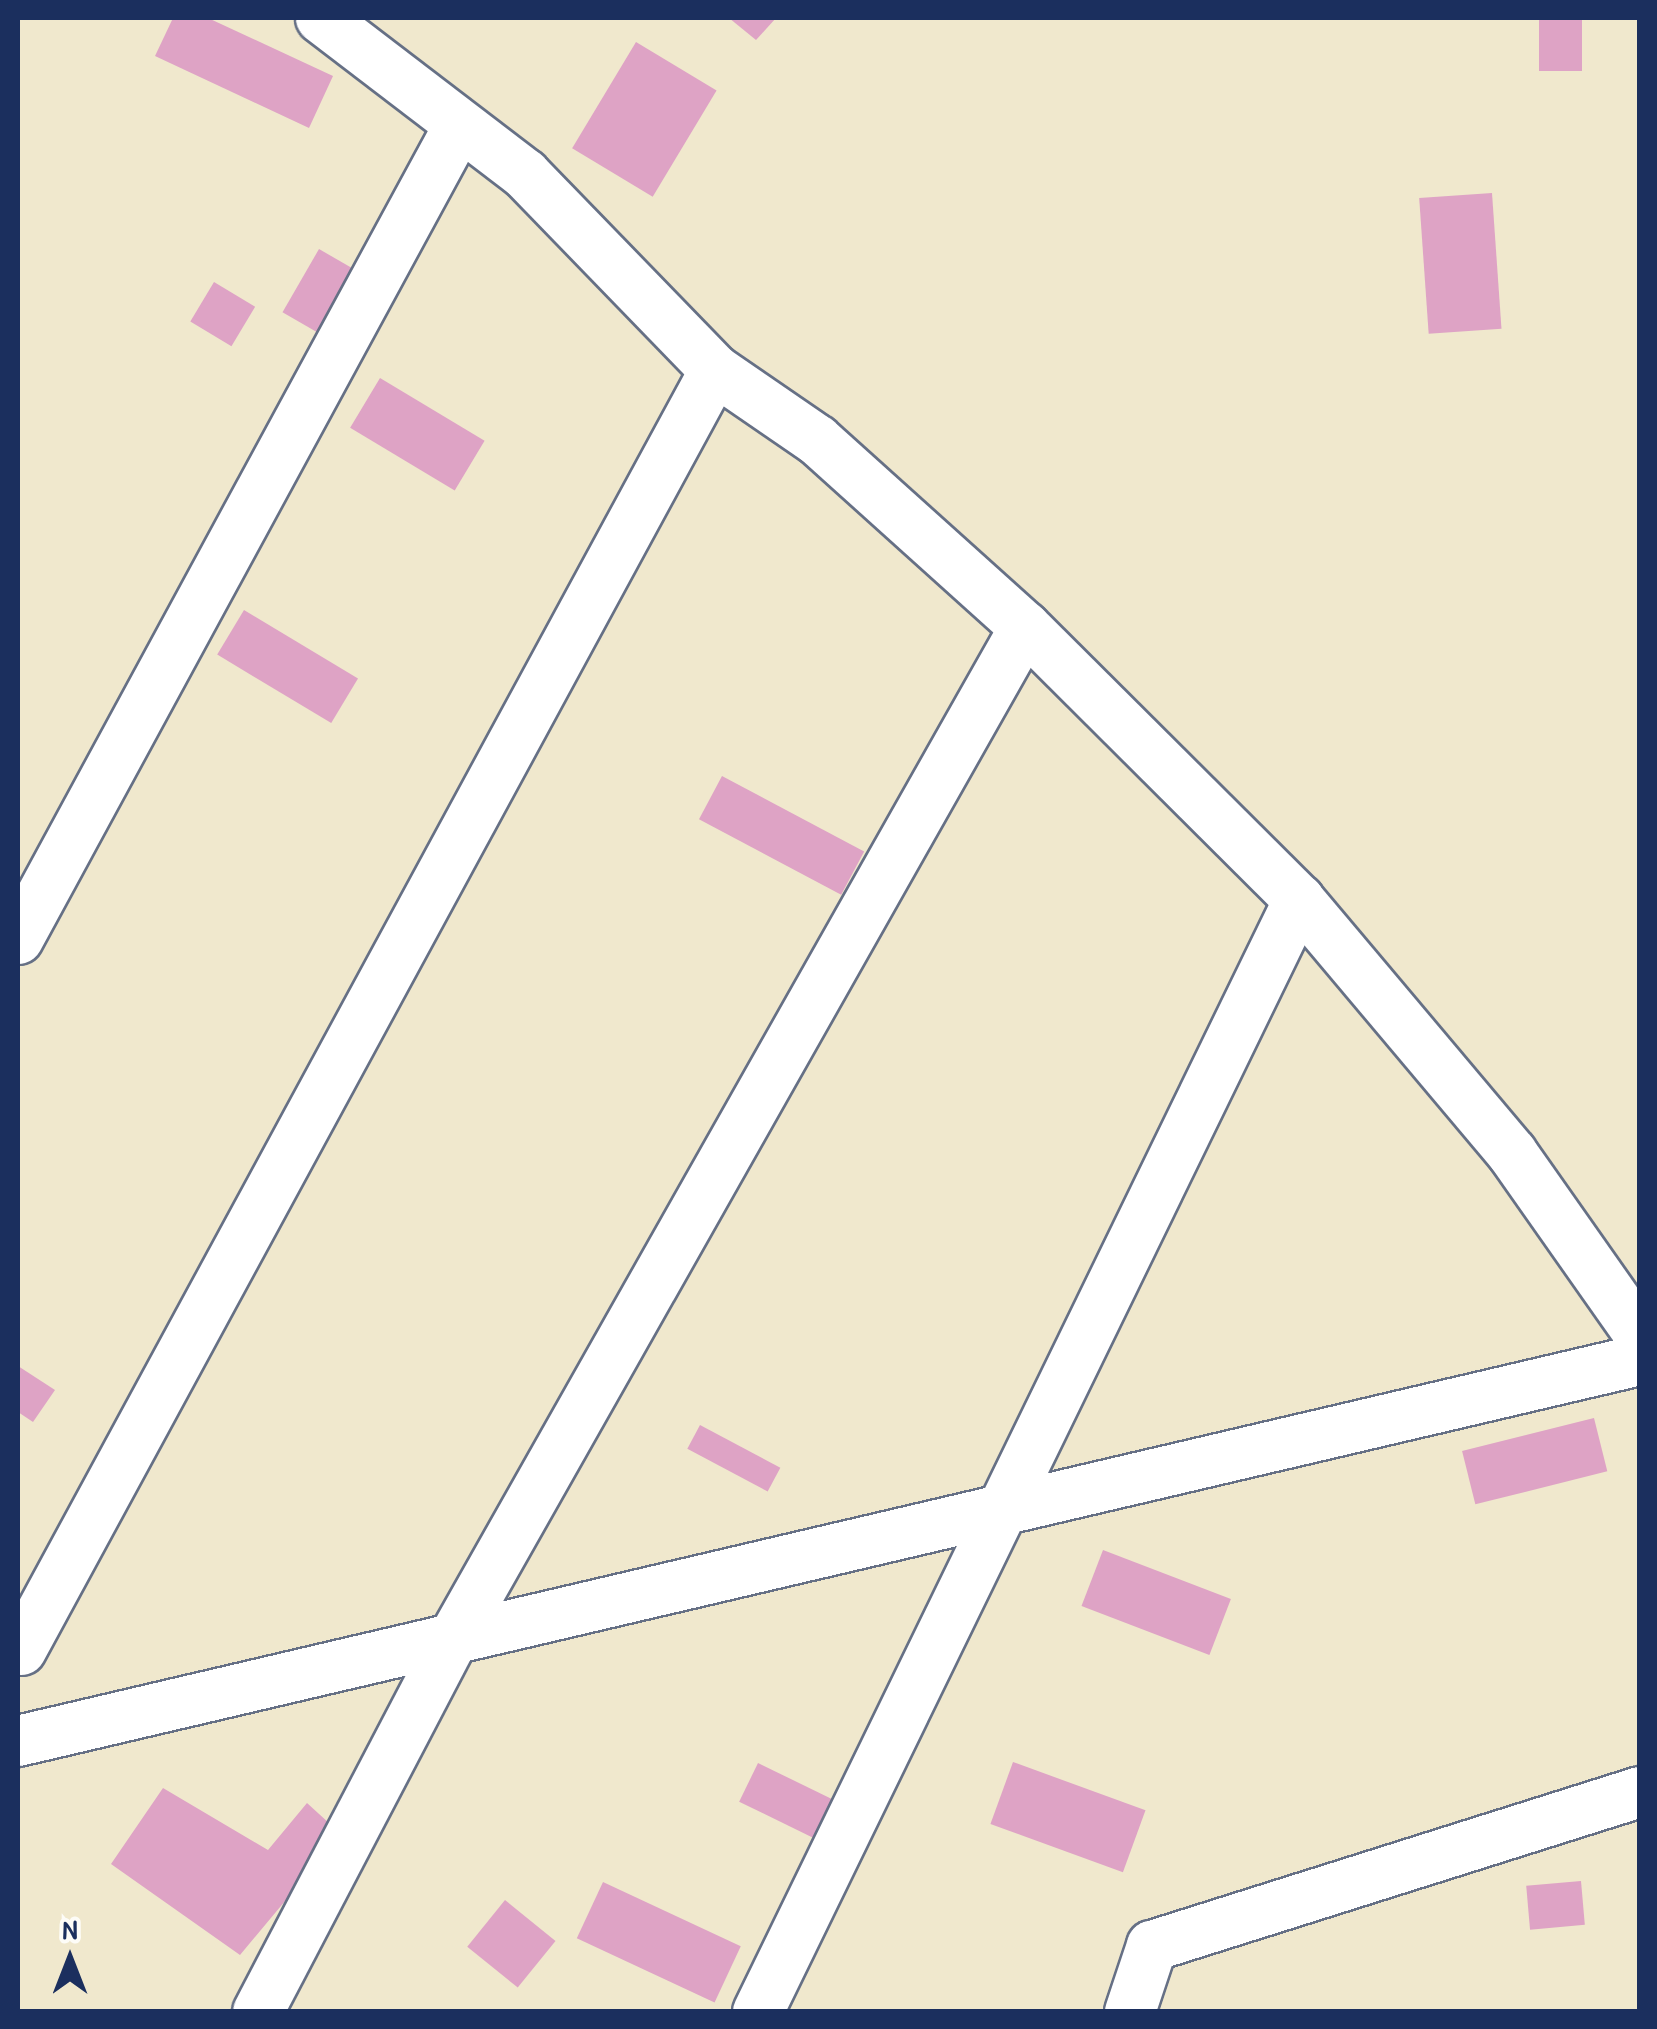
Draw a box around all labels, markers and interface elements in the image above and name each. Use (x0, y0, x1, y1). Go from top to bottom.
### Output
north arrow (20, 1909, 120, 2009)
text: N (63, 1910, 77, 1948)

